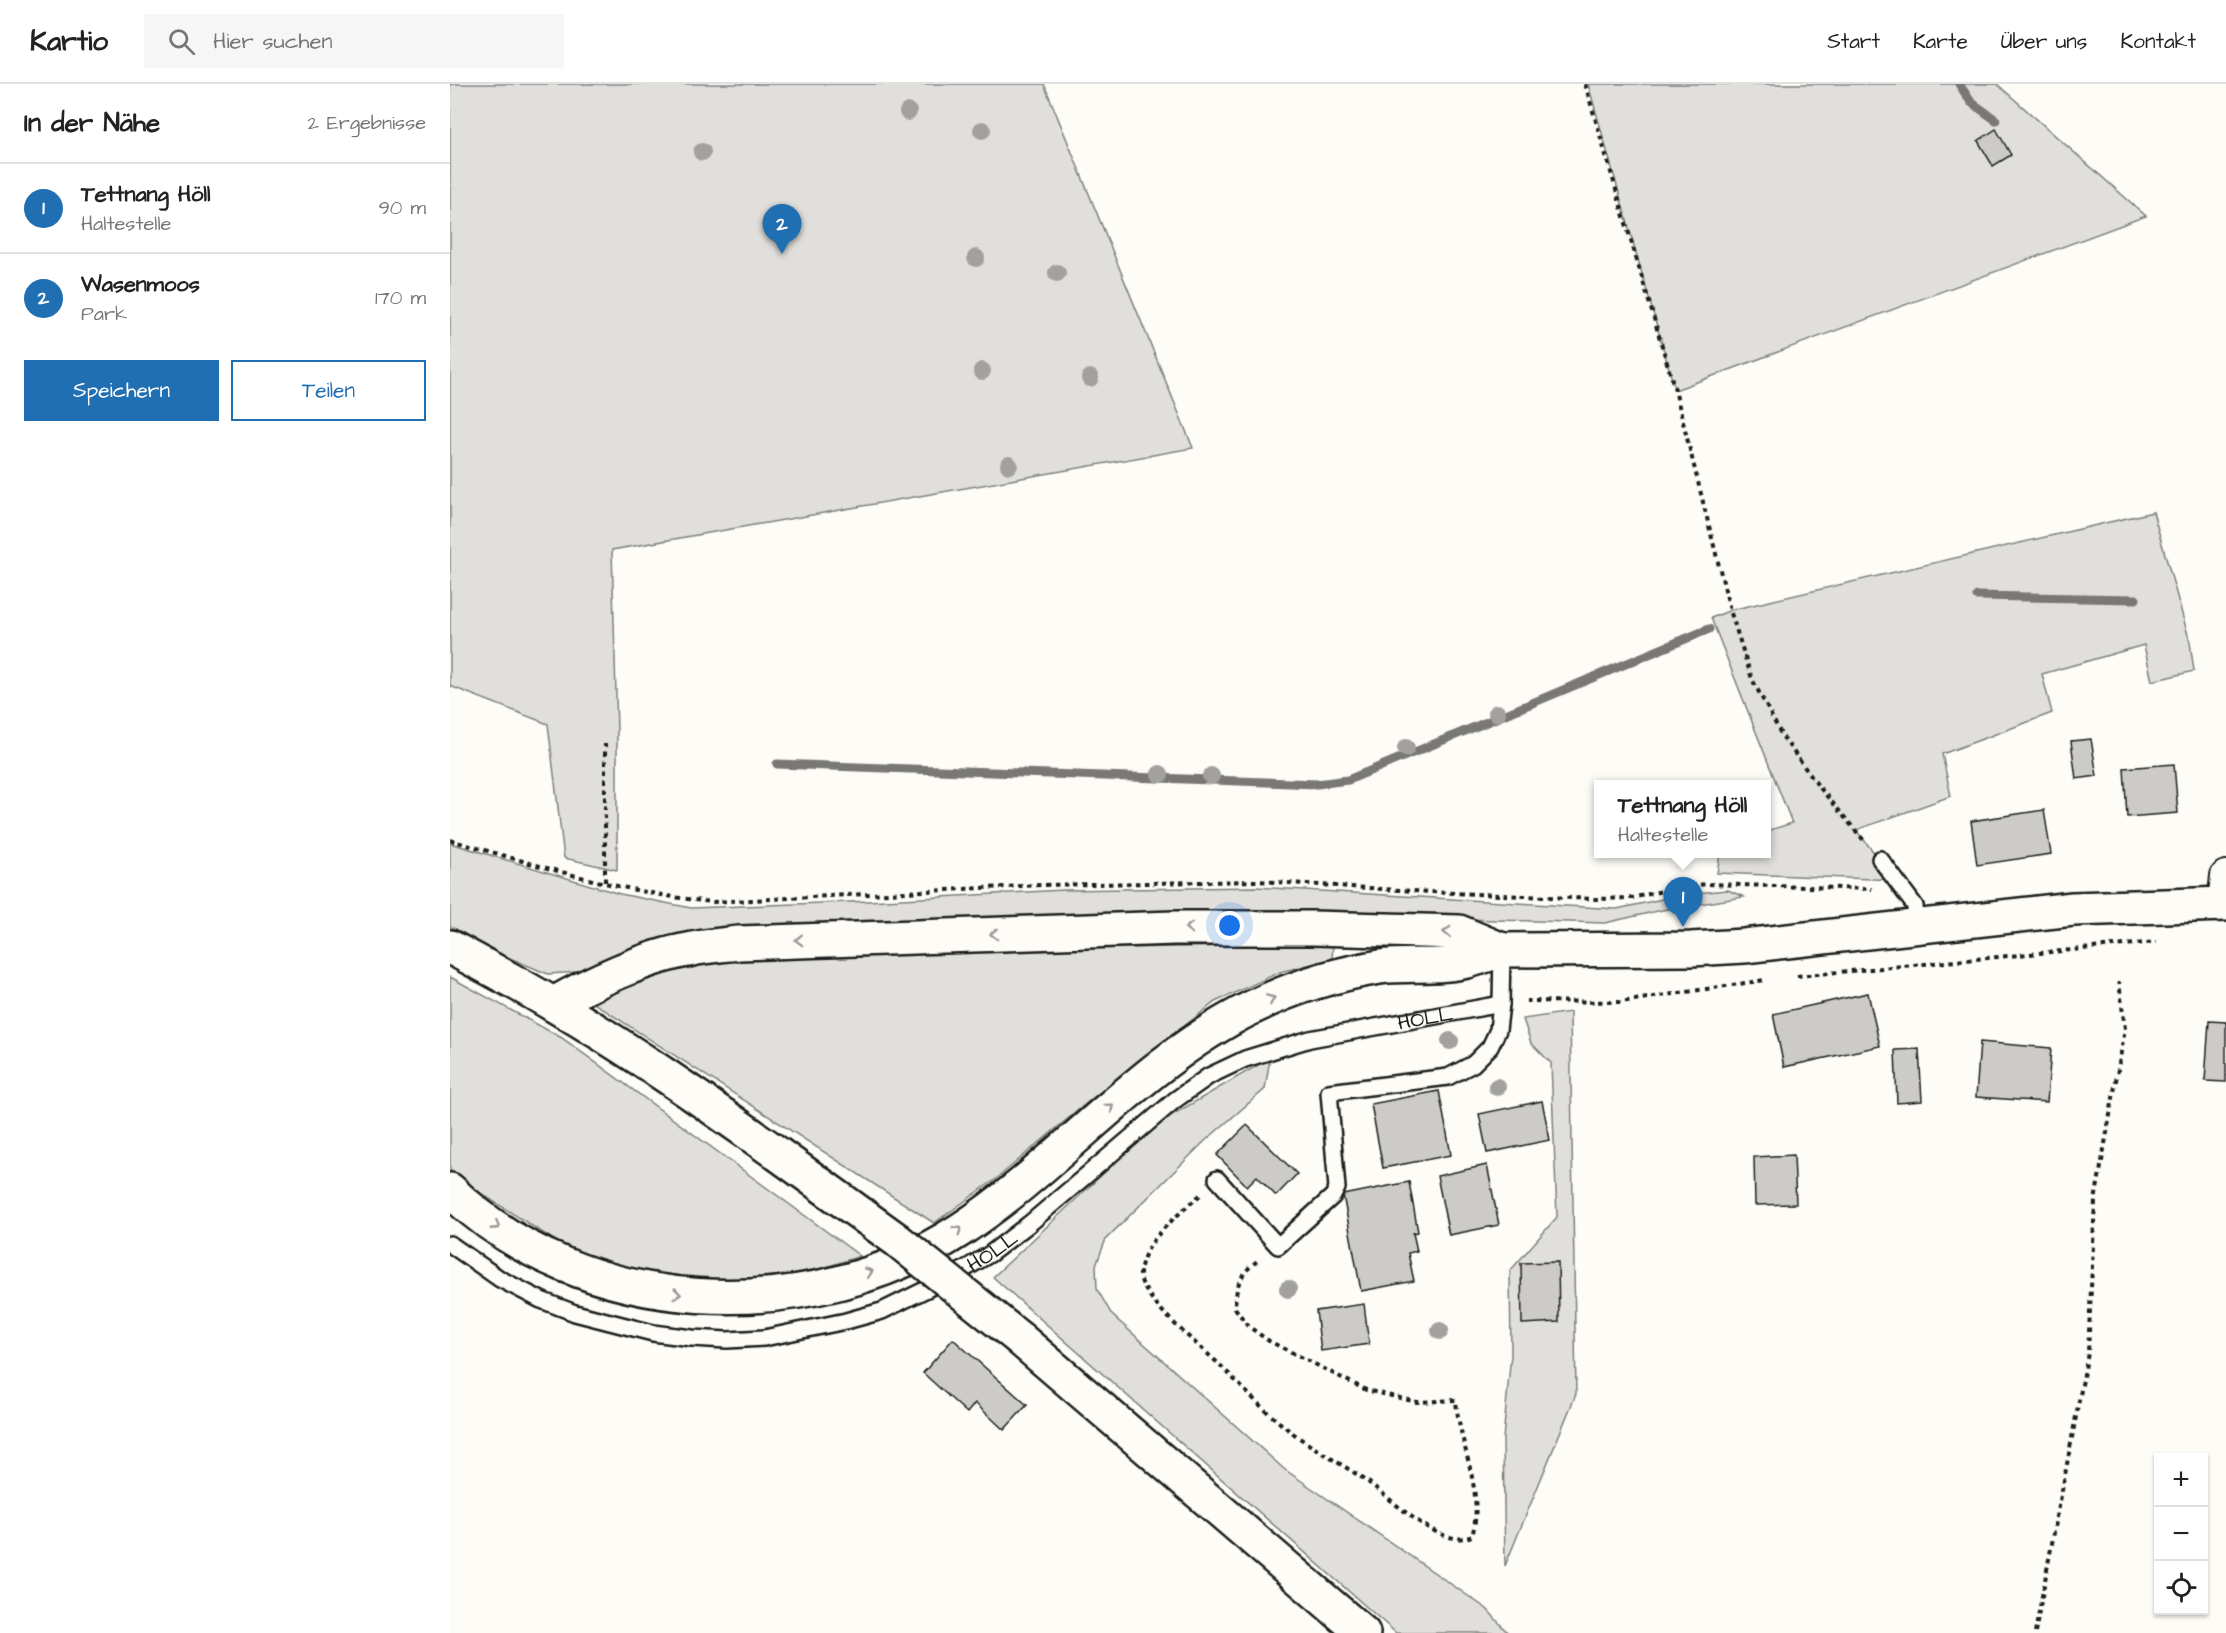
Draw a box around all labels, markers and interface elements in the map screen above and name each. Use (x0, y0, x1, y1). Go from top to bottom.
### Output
search box (144, 14, 564, 68)
text: Kartio (30, 22, 108, 61)
icon: search (165, 25, 198, 58)
text: Hier suchen (213, 26, 332, 57)
text: Start (1827, 27, 1880, 56)
text: Karte (1913, 27, 1968, 56)
text: Über uns (2001, 27, 2087, 56)
text: Kontakt (2120, 27, 2196, 56)
text: In der Nähe (24, 105, 160, 141)
text: 2 Ergebnisse (307, 109, 426, 137)
text: Tettnang Höll (81, 179, 210, 210)
text: 1 (42, 194, 45, 222)
text: 90 m (378, 194, 426, 222)
pin: 2 (762, 204, 802, 254)
text: Haltestelle (81, 210, 171, 238)
text: Wasenmoos (81, 269, 200, 300)
text: 2 (38, 284, 49, 312)
text: 170 m (375, 284, 426, 312)
text: Park (81, 300, 127, 328)
button: Speichern (24, 360, 219, 421)
button: Teilen (231, 360, 426, 421)
popup (1594, 780, 1771, 858)
text: Tettnang Höll (1618, 790, 1747, 821)
text: Haltestelle (1618, 821, 1708, 849)
pin: 1 (1664, 878, 1702, 927)
your location (1215, 911, 1244, 940)
one-way arrow (1185, 922, 1194, 934)
one-way arrow (1443, 925, 1452, 938)
one-way arrow (990, 928, 999, 940)
one-way arrow (795, 934, 804, 947)
one-way arrow (1264, 994, 1275, 1006)
street label: HÖLL (1395, 999, 1456, 1037)
one-way arrow (1103, 1103, 1114, 1114)
one-way arrow (490, 1219, 500, 1231)
street label: HÖLL (961, 1223, 1024, 1279)
one-way arrow (952, 1226, 963, 1237)
one-way arrow (863, 1267, 874, 1280)
one-way arrow (672, 1288, 681, 1300)
map controls (2154, 1453, 2208, 1615)
button: + (2154, 1453, 2208, 1507)
button: − (2154, 1507, 2208, 1561)
button: locate (2154, 1561, 2208, 1615)

